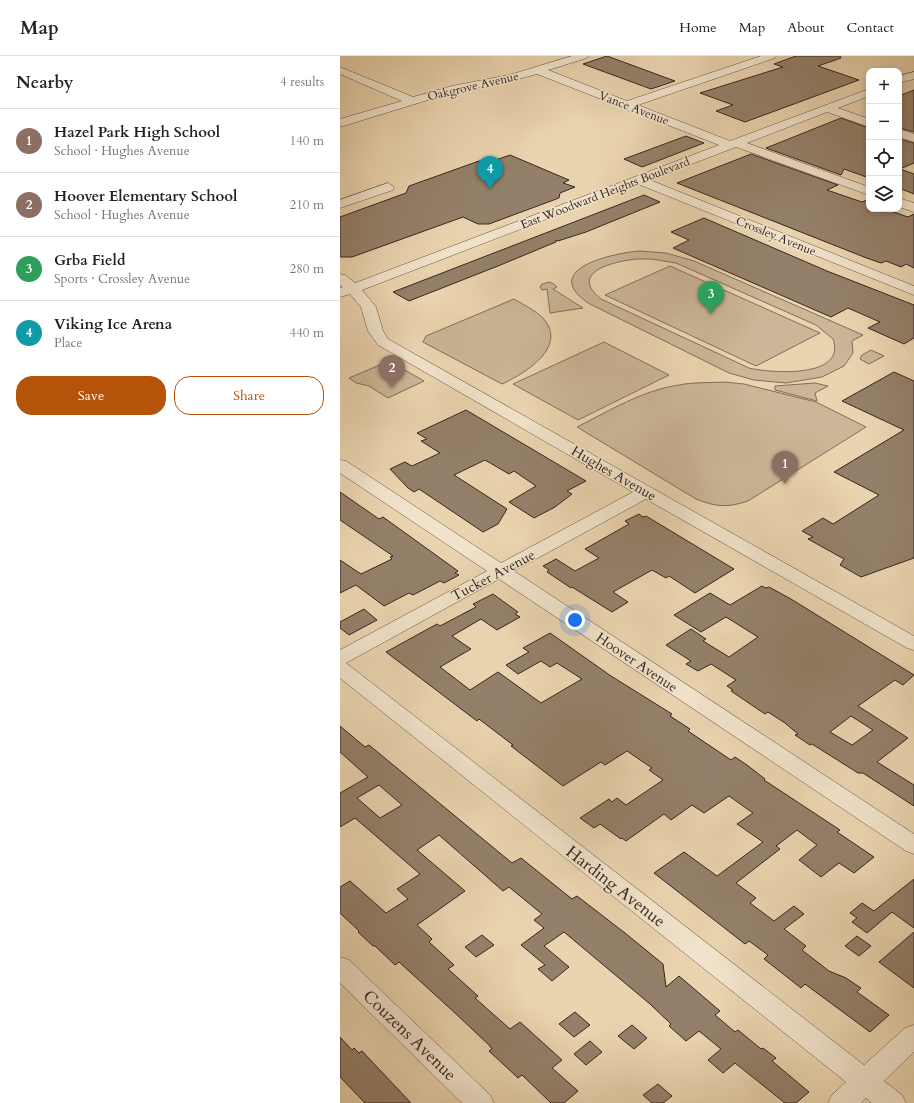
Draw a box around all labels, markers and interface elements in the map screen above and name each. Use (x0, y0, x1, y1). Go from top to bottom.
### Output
text: Map (20, 15, 59, 41)
text: Home (679, 18, 717, 37)
text: Map (739, 18, 765, 37)
text: About (787, 18, 824, 37)
text: Contact (846, 18, 894, 37)
street label: Oakgrove Avenue (426, 68, 520, 104)
map controls (866, 68, 902, 212)
button: + (866, 68, 902, 104)
text: Nearby (16, 71, 73, 94)
text: 4 results (280, 73, 324, 91)
street label: Vance Avenue (597, 87, 671, 129)
button: − (866, 104, 902, 140)
text: Hazel Park High School (54, 122, 220, 142)
text: 1 (26, 132, 32, 150)
text: 140 m (290, 132, 324, 150)
button: locate (866, 140, 902, 176)
text: School · Hughes Avenue (54, 142, 190, 160)
street label: East Woodward Heights Boulevard (518, 153, 692, 233)
pin: 4 (477, 156, 503, 189)
button: layers (866, 176, 902, 212)
text: Hoover Elementary School (54, 186, 237, 206)
text: 2 (26, 196, 32, 214)
text: 210 m (290, 196, 324, 214)
text: School · Hughes Avenue (54, 206, 190, 224)
street label: Crossley Avenue (734, 213, 818, 259)
text: Grba Field (54, 250, 125, 270)
text: 3 (26, 260, 32, 278)
text: 280 m (290, 260, 324, 278)
text: Sports · Crossley Avenue (54, 270, 190, 288)
pin: 3 (698, 281, 724, 314)
text: Viking Ice Arena (54, 314, 172, 334)
text: 4 (26, 324, 32, 342)
text: 440 m (290, 324, 324, 342)
text: Place (54, 334, 82, 352)
pin: 2 (379, 355, 405, 388)
button: Save (16, 376, 166, 415)
button: Share (174, 376, 324, 415)
street label: Hughes Avenue (568, 441, 660, 505)
pin: 1 (772, 451, 798, 484)
street label: Tucker Avenue (448, 545, 539, 606)
your location (565, 610, 585, 630)
street label: Hoover Avenue (592, 628, 681, 697)
street label: Harding Avenue (561, 840, 670, 933)
street label: Couzens Avenue (358, 985, 461, 1086)

